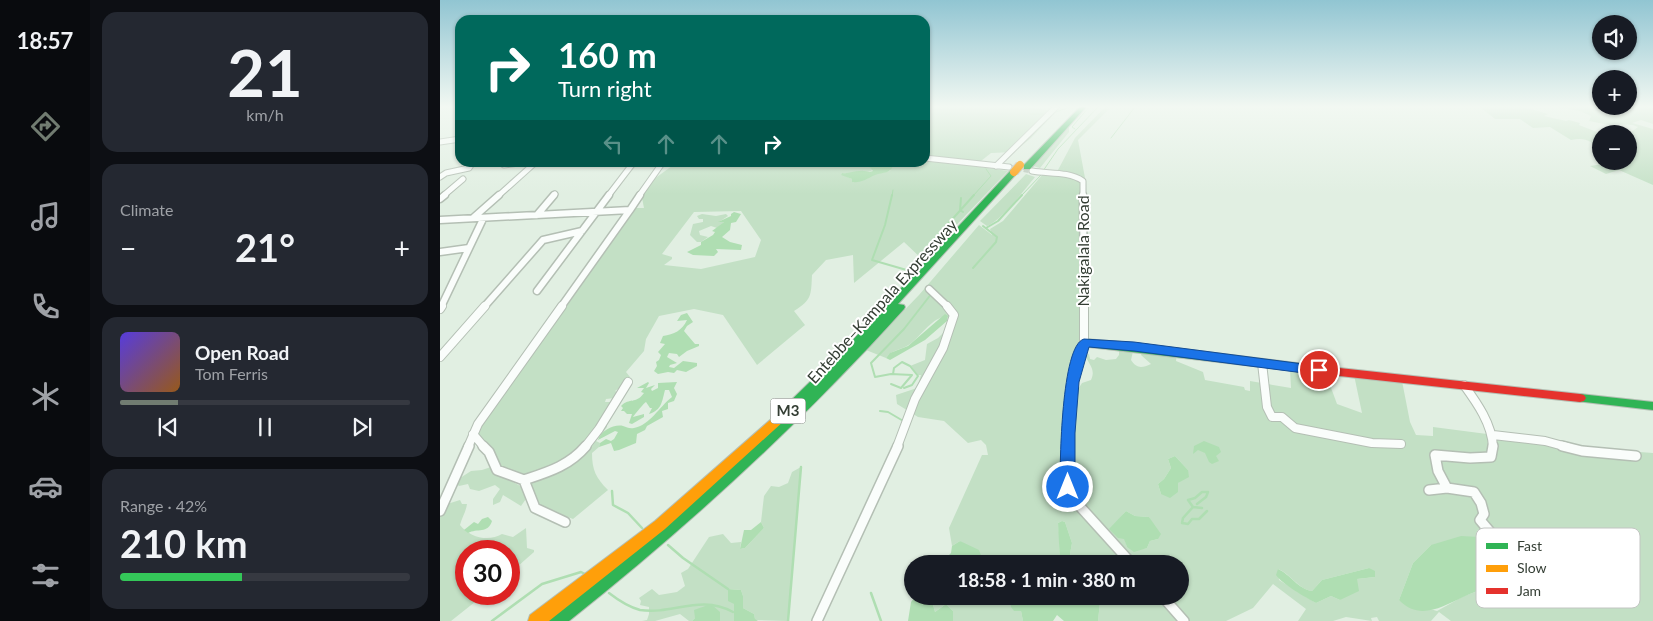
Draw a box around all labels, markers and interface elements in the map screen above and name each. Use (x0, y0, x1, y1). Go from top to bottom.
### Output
map controls (1592, 15, 1637, 170)
button: sound (1592, 15, 1637, 60)
text: 18:57 (17, 27, 73, 54)
text: 21 (227, 33, 303, 111)
text: 160 m (558, 33, 657, 75)
icon: right (475, 35, 540, 100)
button: + (1592, 70, 1637, 115)
text: Turn right (558, 75, 652, 102)
text: km/h (246, 105, 284, 124)
icon: directions (28, 109, 63, 144)
button: − (1592, 125, 1637, 170)
icon: left (599, 130, 627, 158)
icon: ahead (652, 130, 680, 158)
icon: ahead (705, 130, 733, 158)
icon: right (758, 130, 786, 158)
street label: Nakigalala Road (1073, 195, 1092, 307)
icon: music (28, 199, 63, 234)
text: Climate (120, 200, 173, 219)
street label: Entebbe–Kampala Expressway (803, 214, 961, 387)
text: 21° (235, 224, 295, 270)
text: − (120, 231, 136, 265)
text: + (394, 231, 410, 265)
icon: phone (28, 289, 63, 324)
text: Open Road (195, 341, 289, 364)
pin (1298, 349, 1340, 391)
icon: arrive (1305, 356, 1333, 384)
text: Tom Ferris (195, 364, 268, 383)
icon: climate (28, 379, 63, 414)
road number: M3 (770, 398, 806, 424)
icon: previous (154, 413, 182, 441)
icon: pause (251, 413, 279, 441)
icon: next (348, 413, 376, 441)
position arrow (1041, 460, 1093, 512)
icon: car (28, 469, 63, 504)
text: Range · 42% (120, 496, 207, 515)
text: 210 km (120, 520, 248, 566)
legend (1476, 528, 1640, 608)
text: Fast (1517, 537, 1542, 554)
speed limit sign: 30 (455, 540, 520, 605)
icon: filters (28, 558, 63, 593)
text: Slow (1517, 559, 1547, 576)
text: 18:58 · 1 min · 380 m (957, 568, 1136, 591)
text: Jam (1517, 582, 1541, 599)

